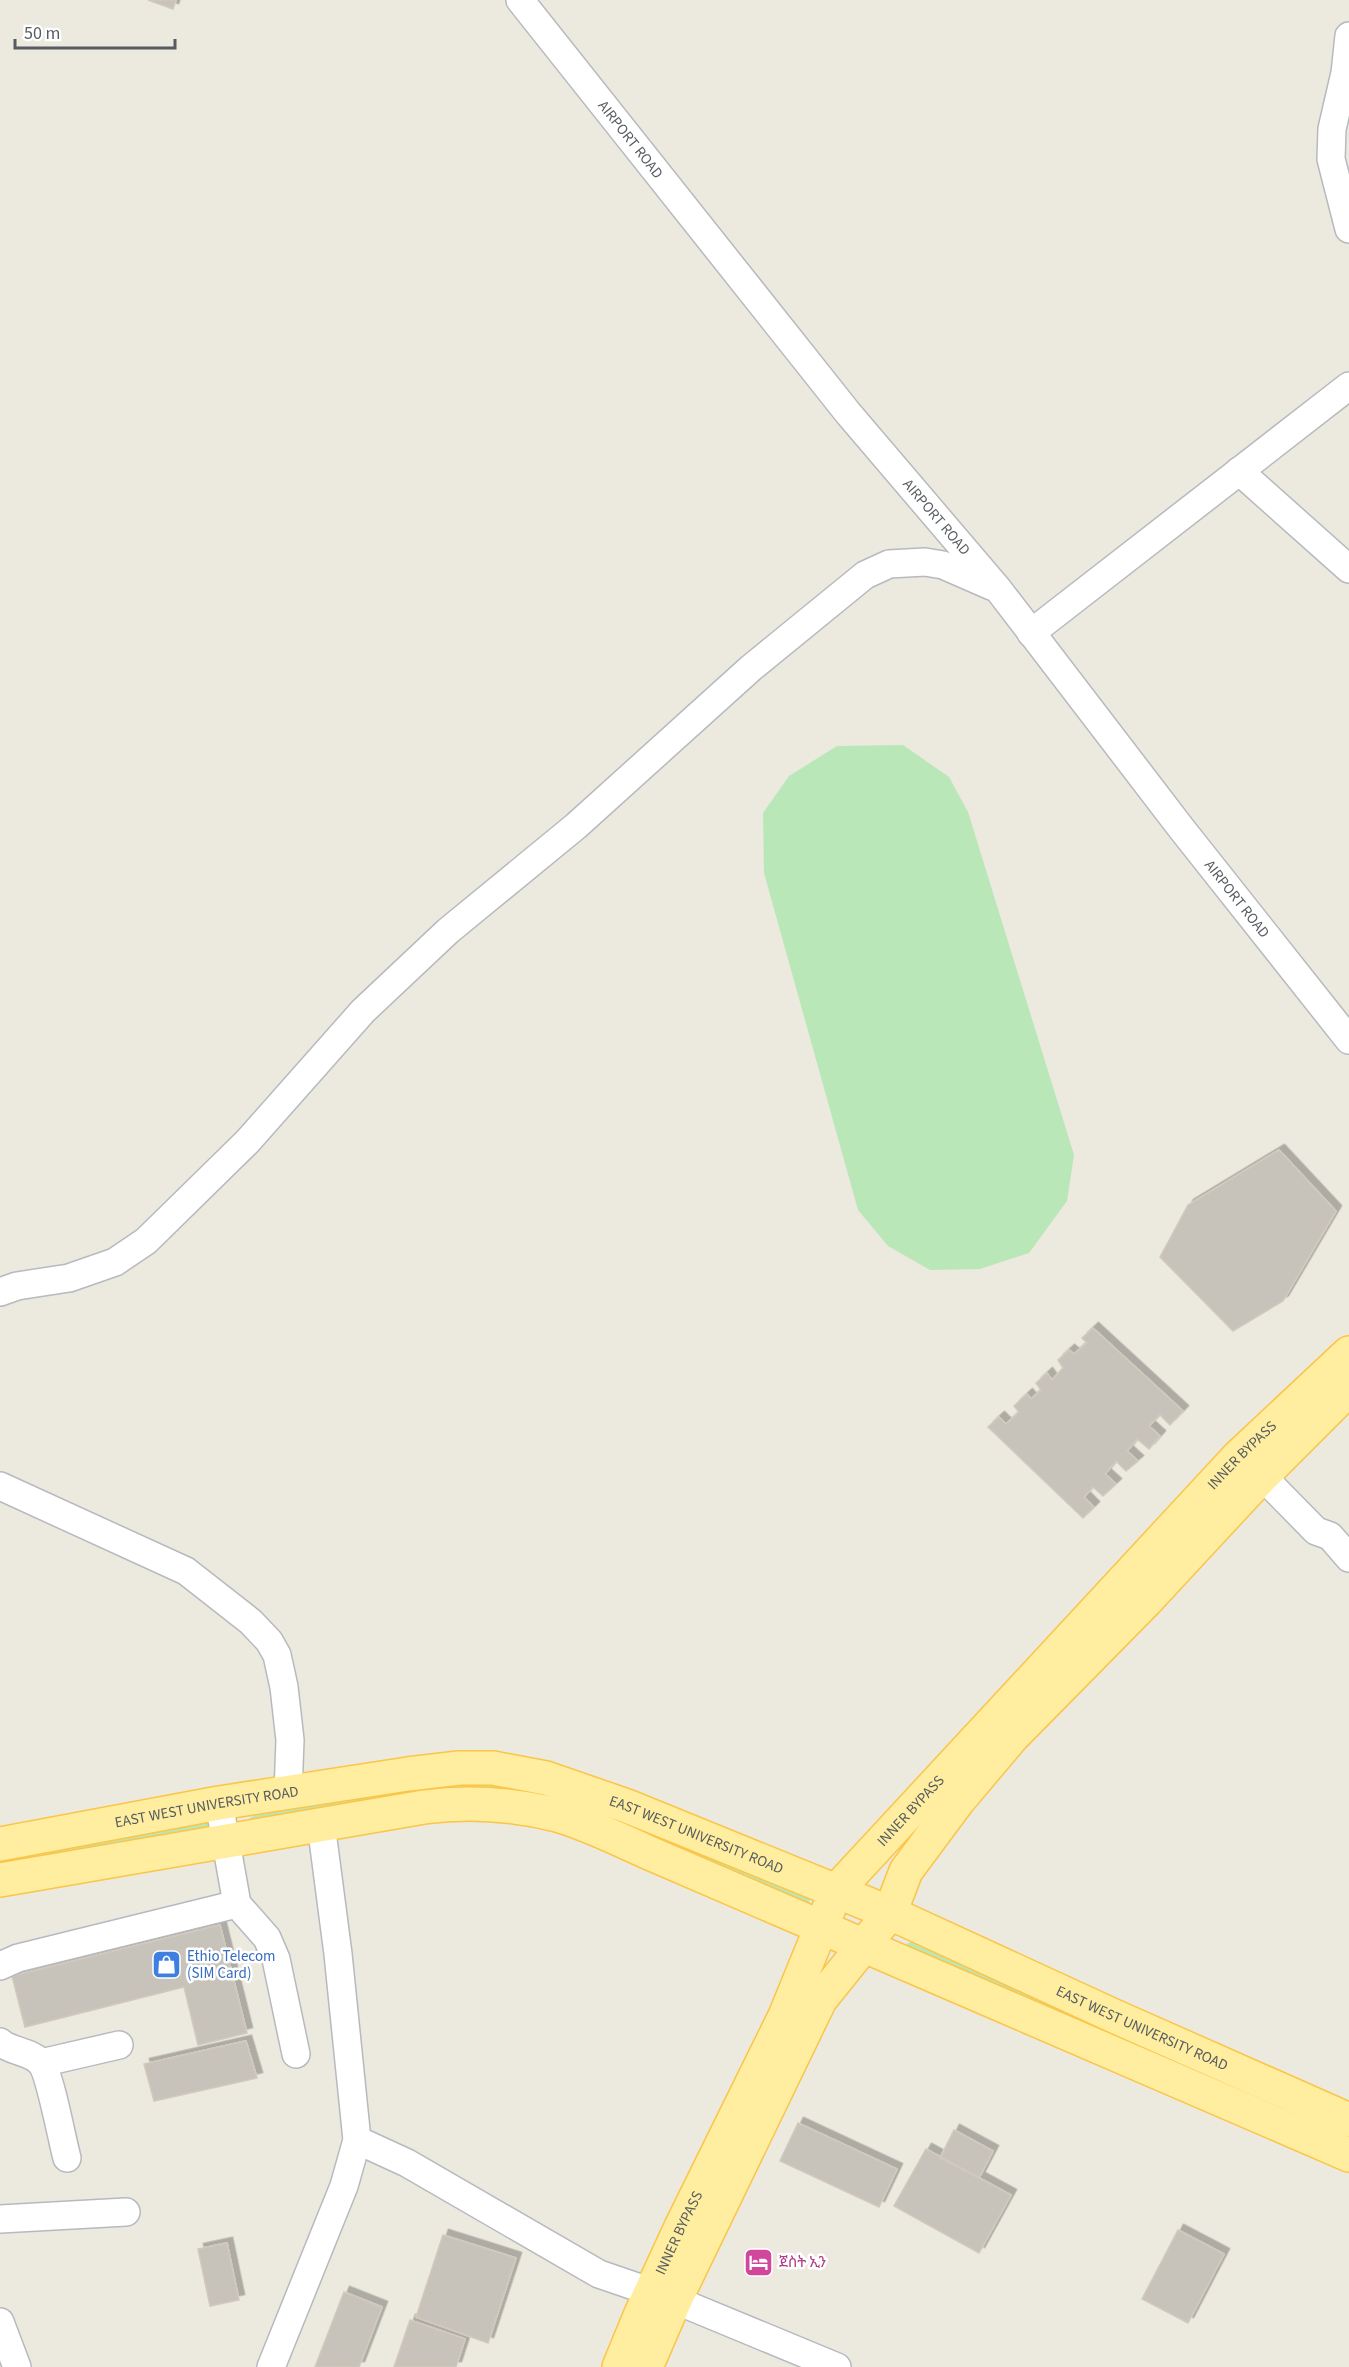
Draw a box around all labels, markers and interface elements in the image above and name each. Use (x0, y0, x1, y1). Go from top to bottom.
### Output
scale bar (15, 12, 176, 50)
text: 50 m (24, 21, 60, 46)
street label: AIRPORT ROAD (593, 96, 668, 183)
street label: AIRPORT ROAD (898, 474, 975, 560)
street label: AIRPORT ROAD (1200, 855, 1275, 942)
street label: INNER BYPASS (1202, 1416, 1281, 1494)
street label: INNER BYPASS (872, 1770, 949, 1851)
street label: EAST WEST UNIVERSITY ROAD (113, 1780, 300, 1833)
street label: EAST WEST UNIVERSITY ROAD (606, 1790, 787, 1879)
place label: Ethio Telecom (SIM Card) (187, 1946, 275, 1984)
shop icon: Ethio Telecom (SIM Card) (150, 1949, 182, 1981)
street label: EAST WEST UNIVERSITY ROAD (1053, 1980, 1231, 2076)
street label: INNER BYPASS (650, 2187, 708, 2278)
hotel icon: ጀስት ኢን (742, 2246, 774, 2278)
place label: ጀስት ኢን (779, 2252, 826, 2273)

